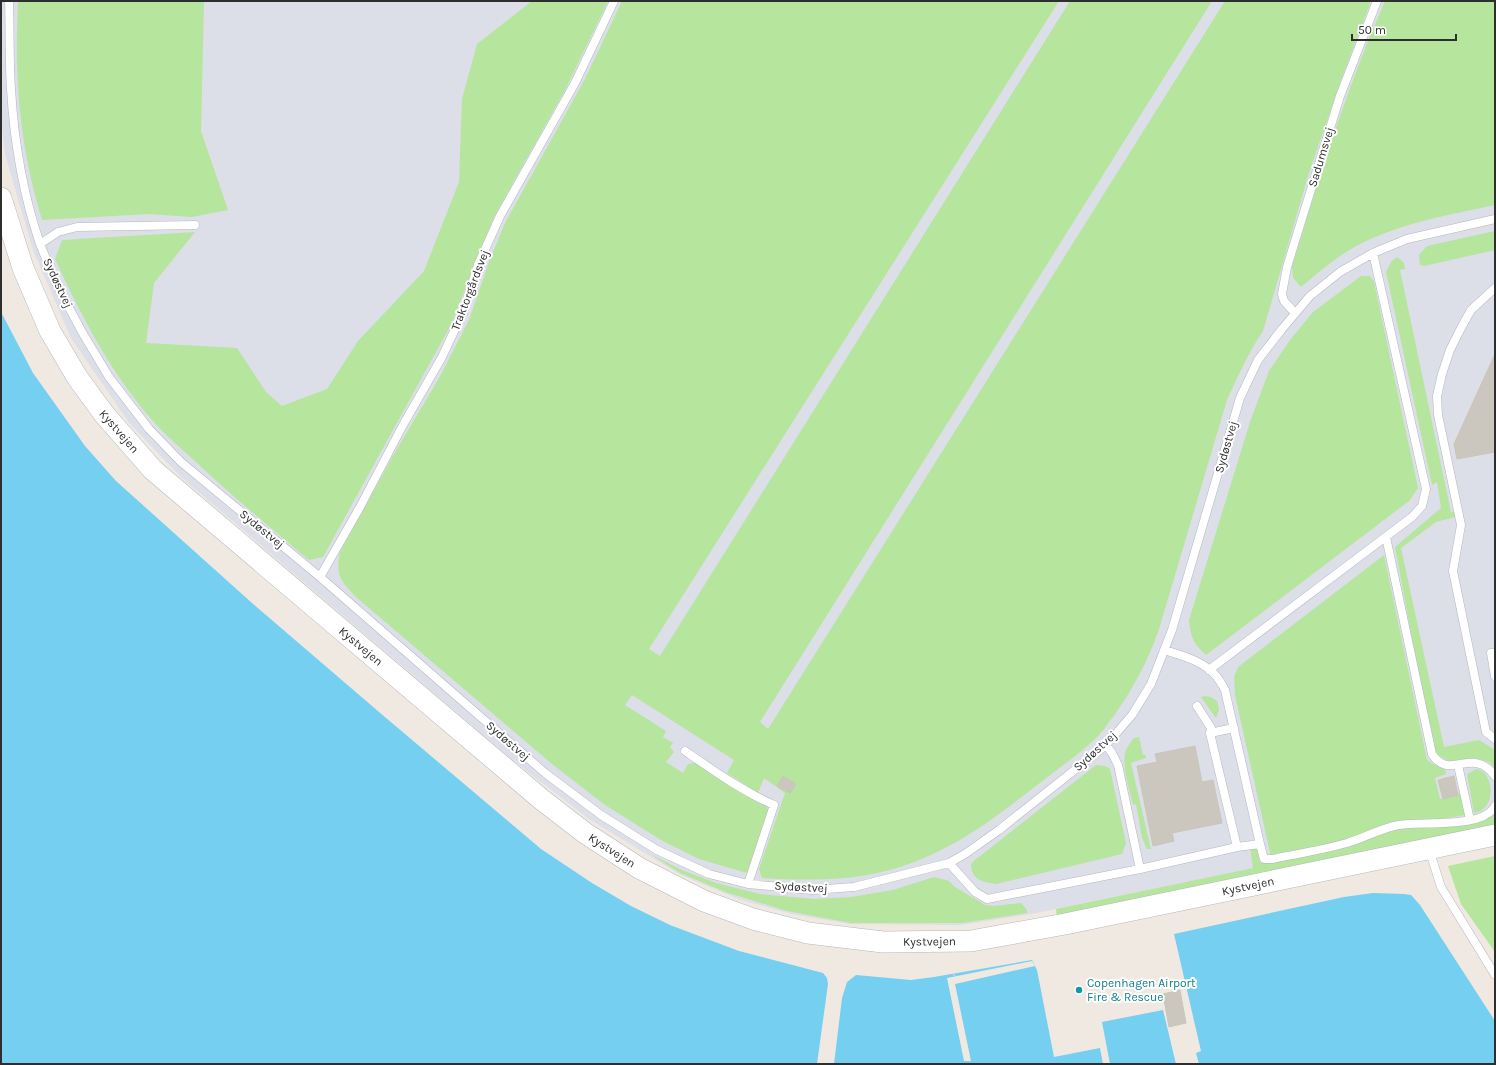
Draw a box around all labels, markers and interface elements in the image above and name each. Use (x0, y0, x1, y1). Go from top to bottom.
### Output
scale bar (1352, 16, 1456, 42)
text: 50 m (1358, 23, 1386, 37)
street label: Sadumsvej (1305, 125, 1337, 189)
street label: Traktorgårdsvej (448, 248, 492, 332)
street label: Sydøstvej (40, 256, 76, 310)
street label: Kystvejen (96, 407, 142, 456)
street label: Sydøstvej (1212, 419, 1240, 475)
street label: Sydøstvej (237, 507, 287, 551)
street label: Kystvejen (336, 624, 386, 669)
street label: Sydøstvej (483, 718, 533, 764)
street label: Sydøstvej (1071, 728, 1119, 774)
street label: Kystvejen (586, 830, 638, 871)
street label: Kystvejen (1221, 874, 1275, 898)
street label: Sydøstvej (774, 879, 828, 895)
street label: Kystvejen (903, 934, 956, 949)
place label: Copenhagen Airport Fire & Rescue (1087, 976, 1196, 1004)
marker: Copenhagen Airport Fire & Rescue (1074, 985, 1084, 995)

